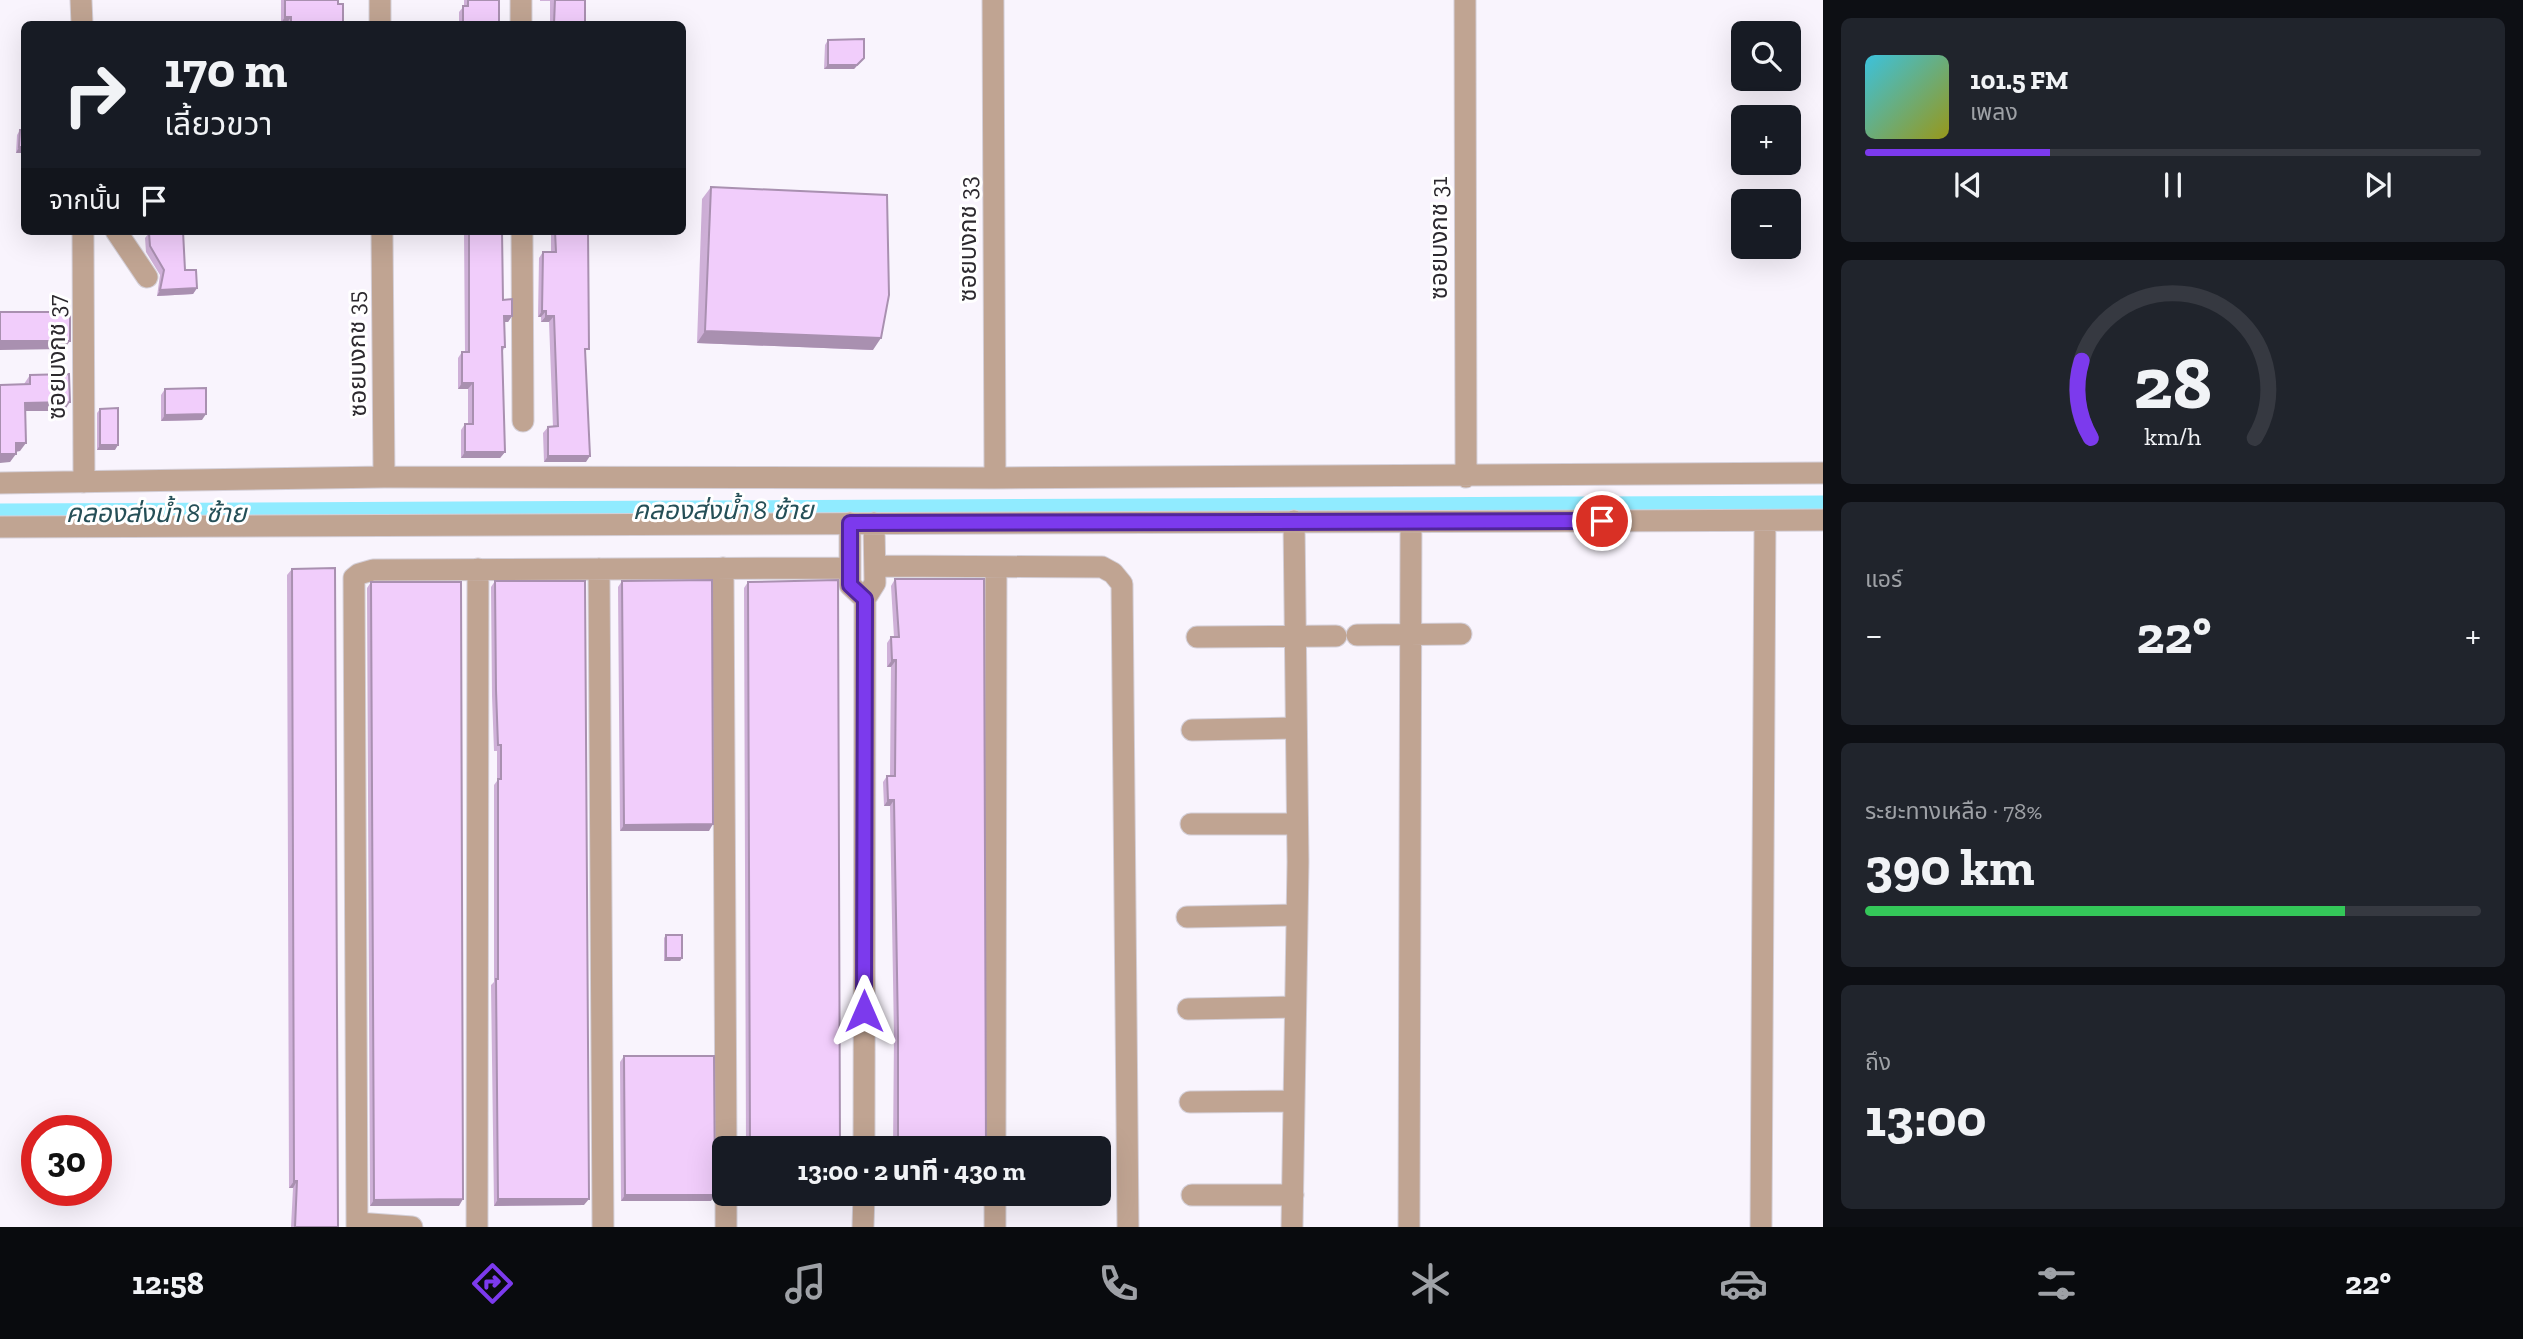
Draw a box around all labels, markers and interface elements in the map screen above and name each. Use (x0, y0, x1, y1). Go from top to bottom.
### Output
map controls (1731, 21, 1801, 259)
button: search (1731, 21, 1801, 91)
text: 170 m (164, 41, 287, 100)
icon: right (49, 49, 140, 140)
text: 101.5 FM (1970, 64, 2069, 96)
text: เพลง (1970, 98, 2018, 126)
text: เลี้ยวขวา (164, 105, 272, 143)
button: + (1731, 105, 1801, 175)
icon: previous (1949, 166, 1987, 204)
icon: pause (2154, 166, 2192, 204)
icon: next (2359, 166, 2397, 204)
street label: ซอยบงกช 33 (953, 176, 982, 302)
street label: ซอยบงกช 31 (1424, 177, 1453, 299)
icon: arrive (135, 182, 173, 220)
text: จากนั้น (49, 184, 121, 216)
button: − (1731, 189, 1801, 259)
street label: ซอยบงกช 35 (341, 291, 372, 417)
street label: ซอยบงกช 37 (42, 295, 71, 419)
text: 28 (2134, 339, 2212, 427)
text: km/h (2144, 420, 2202, 450)
pin (1572, 491, 1632, 551)
water label: คลองส่งน้ำ 8 ซ้าย (633, 492, 815, 526)
water label: คลองส่งน้ำ 8 ซ้าย (66, 495, 248, 529)
icon: arrive (1583, 502, 1621, 540)
text: แอร์ (1865, 565, 1902, 593)
text: 22° (2137, 604, 2211, 666)
text: − (1865, 612, 1883, 658)
text: + (2465, 612, 2481, 658)
text: ระยะทางเหลือ · 78% (1865, 797, 2042, 825)
text: 390 km (1865, 836, 2035, 898)
position arrow (827, 974, 901, 1048)
text: ถึง (1865, 1048, 1891, 1076)
text: 13:00 (1865, 1087, 1987, 1149)
speed limit sign: 30 (21, 1115, 112, 1206)
text: 13:00 · 2 นาที · 430 m (798, 1155, 1025, 1187)
icon: directions (468, 1259, 517, 1308)
icon: music (781, 1259, 830, 1308)
icon: phone (1094, 1259, 1143, 1308)
icon: climate (1406, 1259, 1455, 1308)
icon: car (1719, 1259, 1768, 1308)
icon: filters (2032, 1259, 2081, 1308)
text: 12:58 (132, 1264, 204, 1302)
text: 22° (2345, 1264, 2391, 1302)

